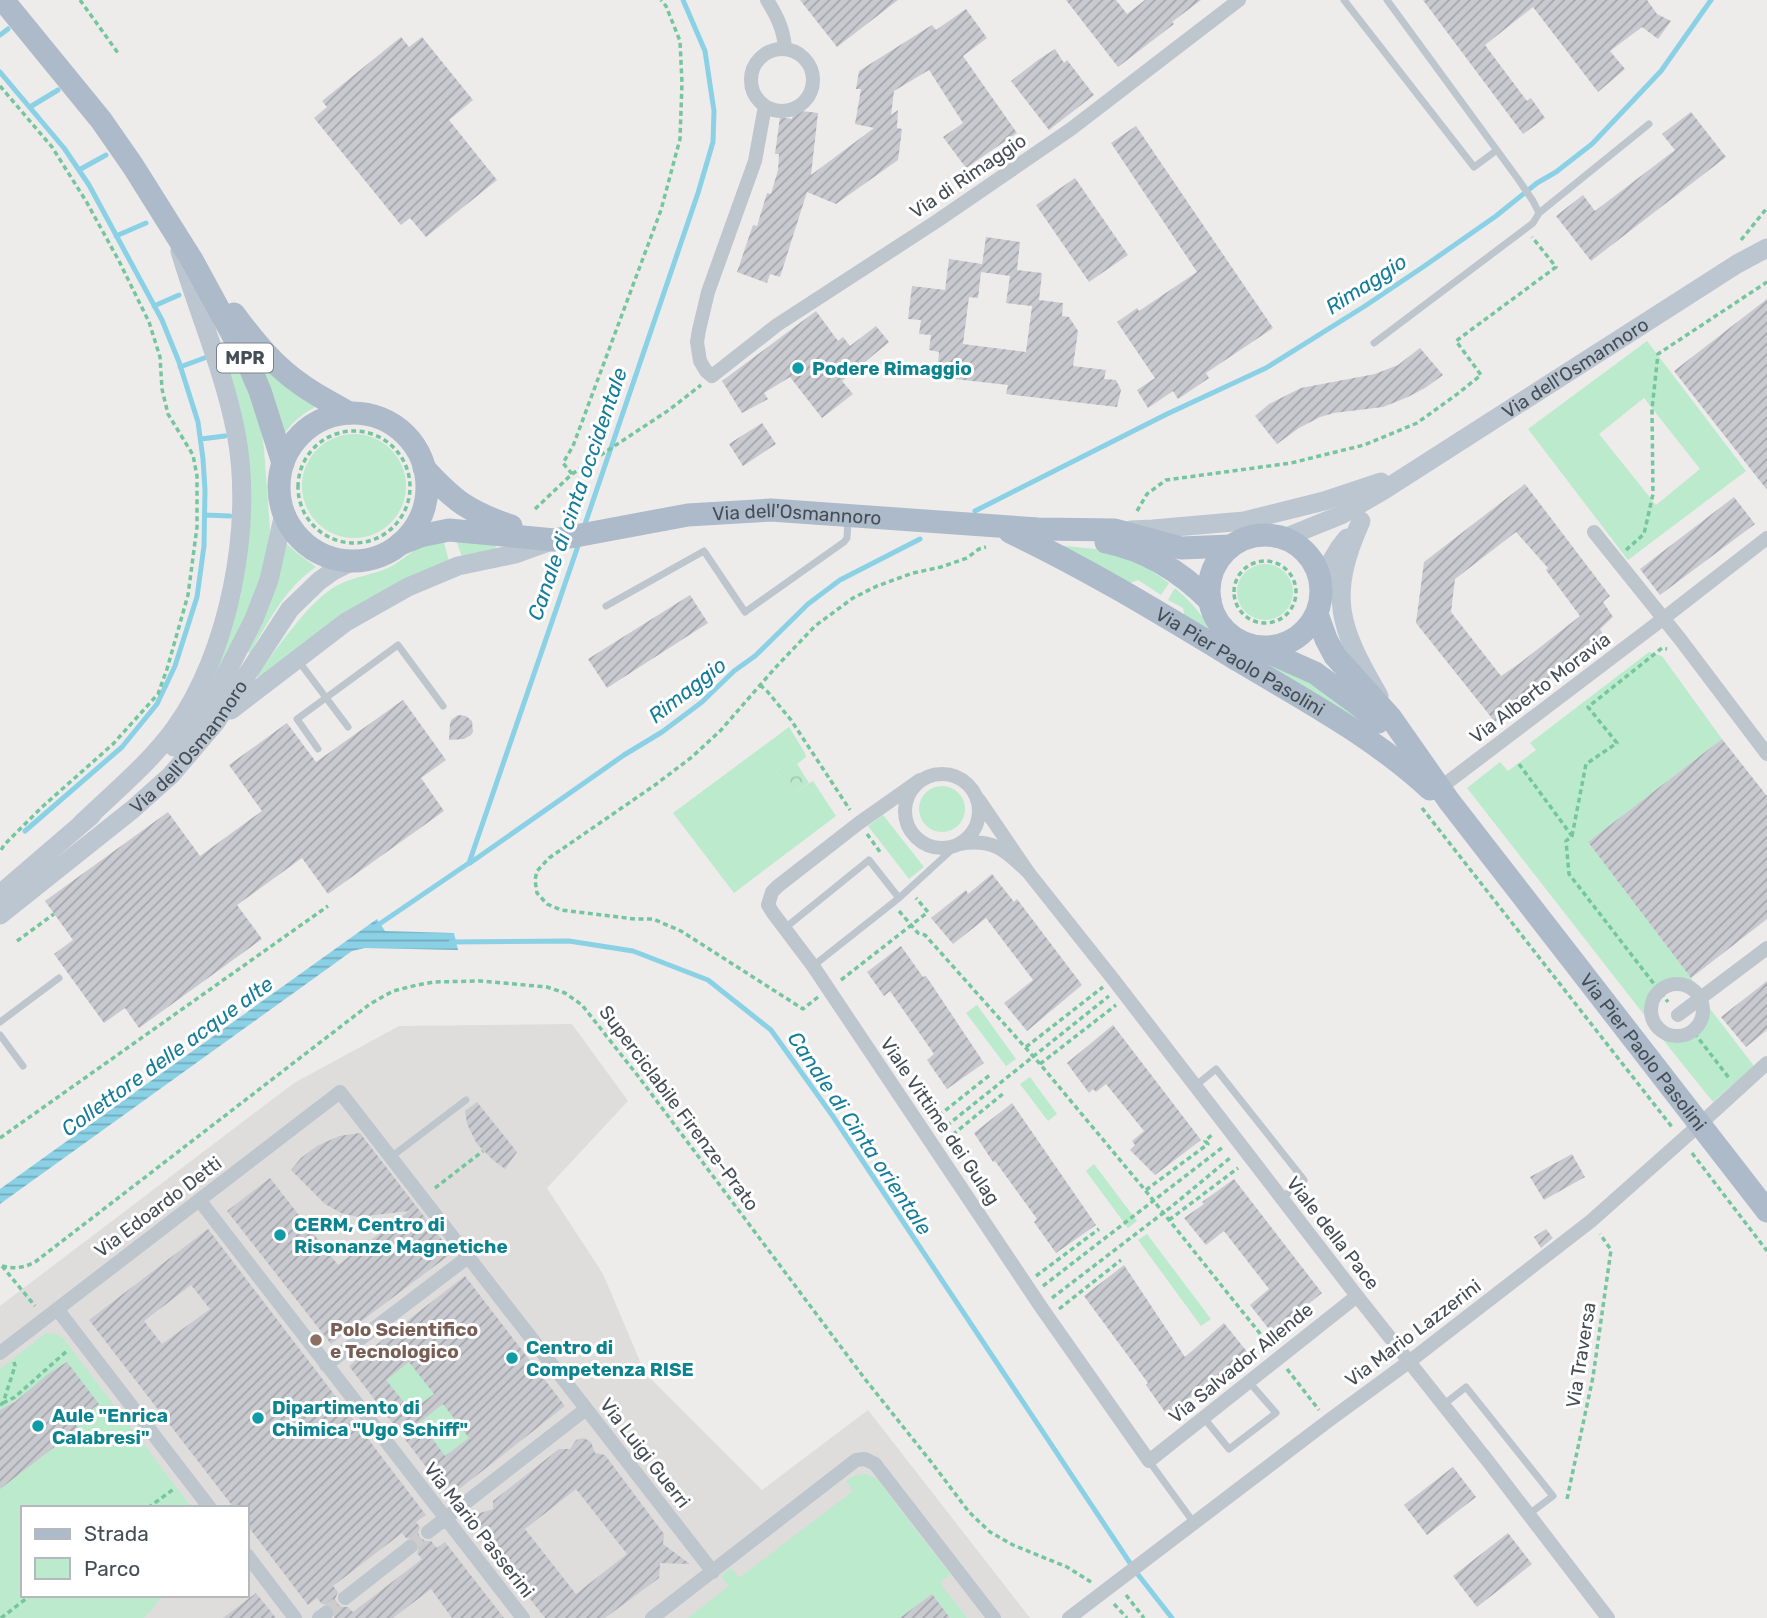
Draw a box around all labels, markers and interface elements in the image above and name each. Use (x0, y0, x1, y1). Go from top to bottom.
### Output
street label: Via di Rimaggio (905, 129, 1031, 223)
water label: Rimaggio (1321, 248, 1411, 320)
street label: Via dell'Osmannoro (1497, 312, 1653, 423)
road number: MPR (217, 344, 273, 372)
place label: Podere Rimaggio (812, 357, 972, 380)
marker: Podere Rimaggio (790, 360, 806, 376)
water label: Canale di cinta occidentale (522, 364, 632, 623)
street label: Via dell'Osmannoro (712, 499, 882, 529)
street label: Via Pier Paolo Pasolini (1151, 602, 1329, 721)
street label: Via Alberto Moravia (1465, 628, 1615, 748)
water label: Rimaggio (643, 652, 731, 728)
street label: Via dell'Osmannoro (125, 675, 252, 818)
street label: Via Pier Paolo Pasolini (1575, 968, 1712, 1135)
water label: Collettore delle acque alte (56, 971, 278, 1141)
street label: Superciclabile Firenze-Prato (594, 1001, 764, 1215)
water label: Canale di Cinta orientale (783, 1026, 938, 1240)
street label: Viale Vittime dei Gulag (875, 1033, 1005, 1209)
street label: Via Edoardo Detti (90, 1152, 226, 1262)
street label: Viale della Pace (1282, 1172, 1384, 1294)
place label: CERM, Centro di Risonanze Magnetiche (294, 1213, 508, 1258)
marker: CERM, Centro di Risonanze Magnetiche (272, 1227, 288, 1243)
street label: Via Mario Lazzerini (1341, 1274, 1485, 1392)
street label: Via Salvador Allende (1164, 1298, 1318, 1428)
street label: Via Traversa (1561, 1301, 1601, 1409)
place label: Polo Scientifico e Tecnologico (330, 1318, 478, 1363)
marker: Polo Scientifico e Tecnologico (308, 1332, 324, 1348)
place label: Centro di Competenza RISE (526, 1336, 694, 1381)
marker: Centro di Competenza RISE (504, 1350, 520, 1366)
street label: Via Luigi Guerri (595, 1393, 695, 1513)
place label: Dipartimento di Chimica "Ugo Schiff" (272, 1396, 468, 1441)
place label: Aule "Enrica Calabresi" (52, 1404, 168, 1449)
marker: Dipartimento di Chimica "Ugo Schiff" (250, 1410, 266, 1426)
marker: Aule "Enrica Calabresi" (30, 1418, 46, 1434)
street label: Via Mario Passerini (419, 1458, 539, 1602)
legend (21, 1506, 248, 1597)
text: Strada (84, 1521, 149, 1546)
text: Parco (84, 1556, 140, 1581)

